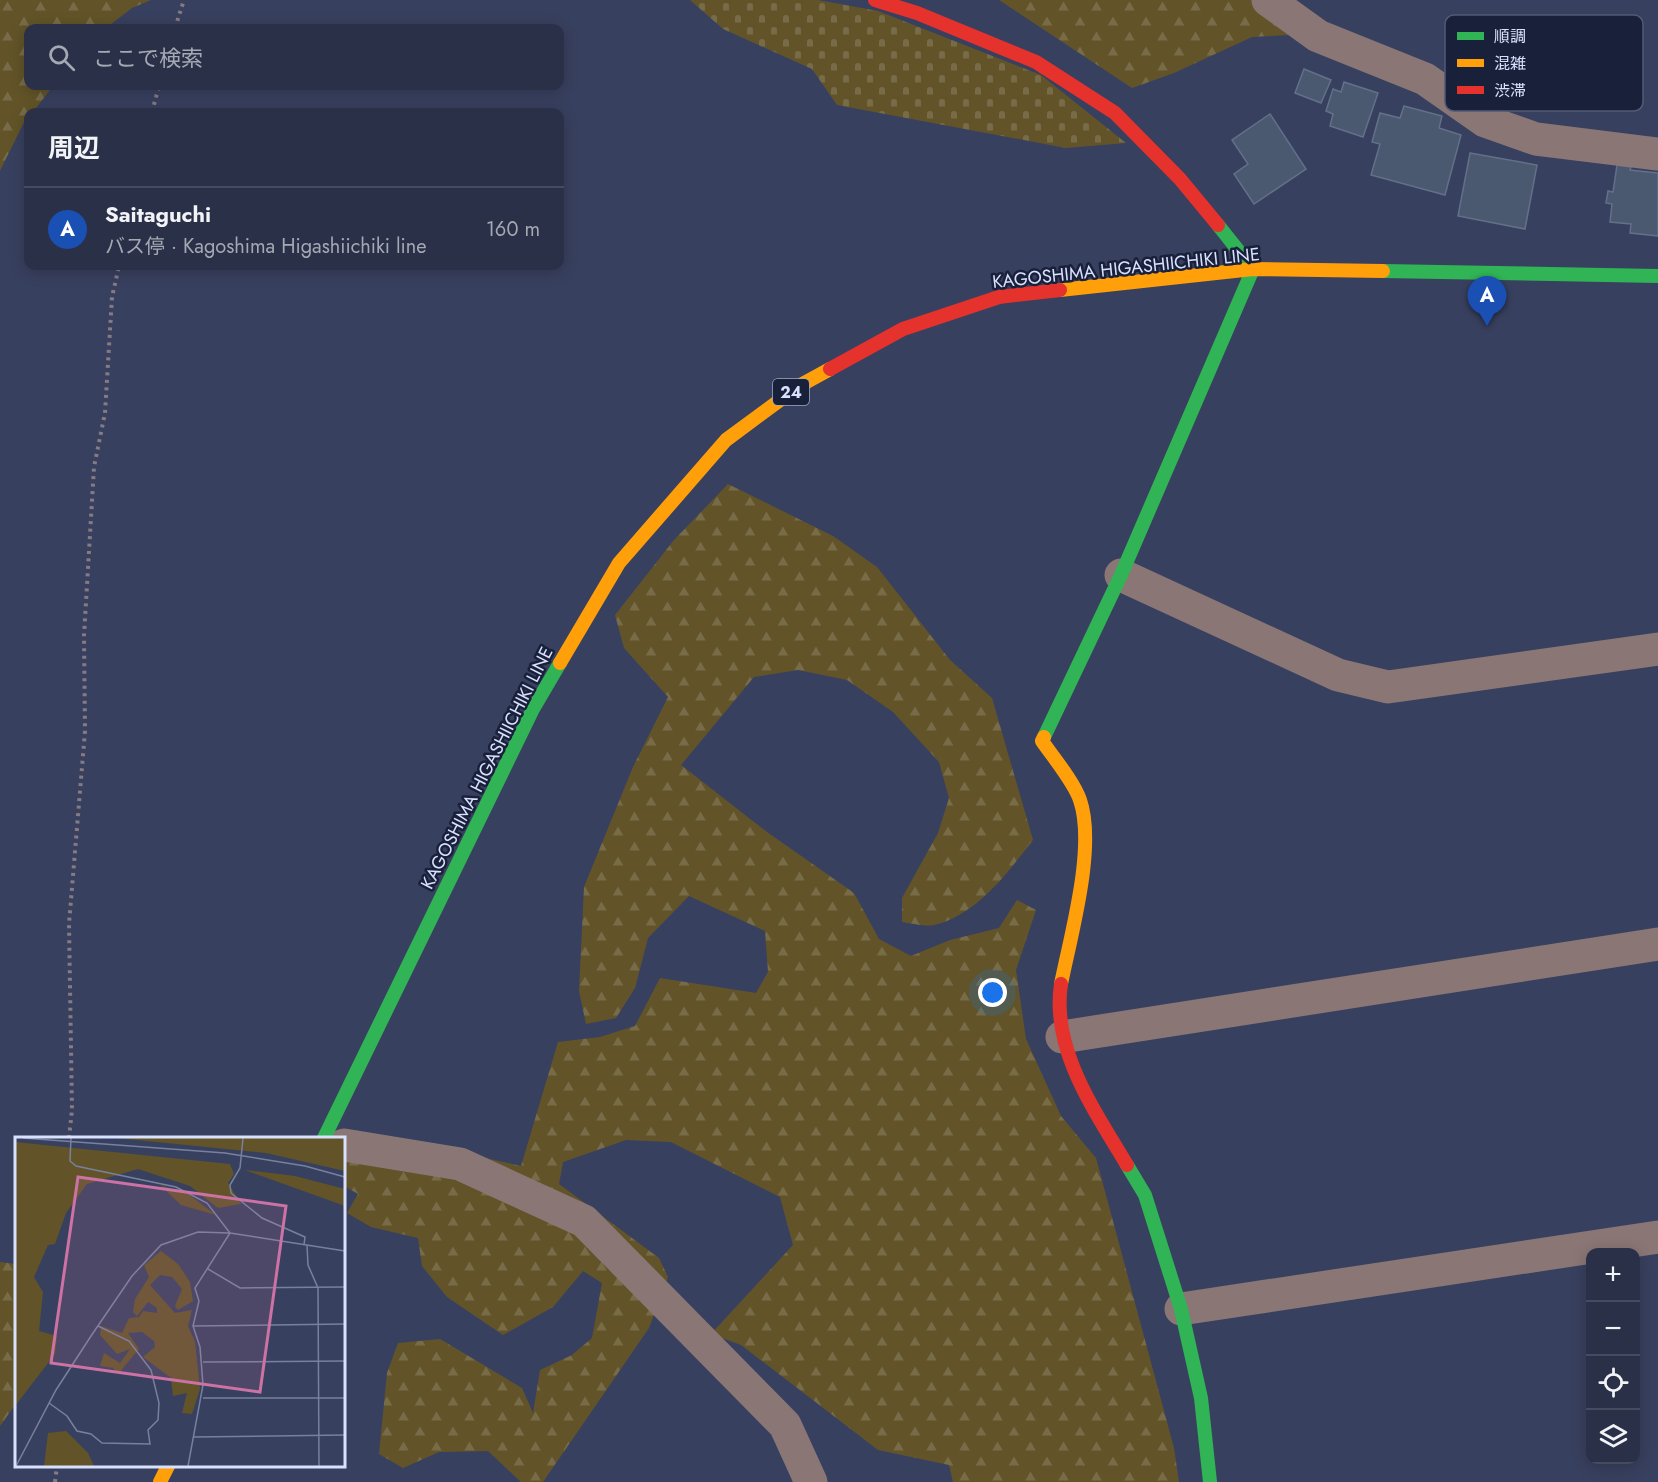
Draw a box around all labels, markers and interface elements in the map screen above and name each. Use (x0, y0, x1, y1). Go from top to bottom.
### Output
legend (1445, 15, 1643, 111)
search box (24, 24, 564, 90)
text: 順調 (1494, 25, 1526, 48)
icon: search (45, 41, 78, 74)
text: ここで検索 (93, 42, 203, 74)
text: 混雑 (1494, 52, 1526, 75)
text: 渋滞 (1494, 79, 1526, 102)
text: 周辺 (48, 129, 100, 167)
text: Saitaguchi (105, 198, 211, 230)
text: A (60, 215, 75, 244)
text: 160 m (486, 215, 540, 244)
text: バス停 · Kagoshima Higashiichiki line (105, 232, 427, 261)
street label: KAGOSHIMA HIGASHIICHIKI LINE (991, 241, 1261, 295)
pin: A (1468, 276, 1506, 326)
road number: 24 (773, 379, 809, 405)
street label: KAGOSHIMA HIGASHIICHIKI LINE (414, 642, 560, 894)
your location (978, 978, 1007, 1007)
inset map (15, 1137, 345, 1467)
map controls (1586, 1248, 1640, 1464)
button: + (1586, 1248, 1640, 1302)
button: − (1586, 1302, 1640, 1356)
button: locate (1586, 1356, 1640, 1410)
button: layers (1586, 1410, 1640, 1464)

